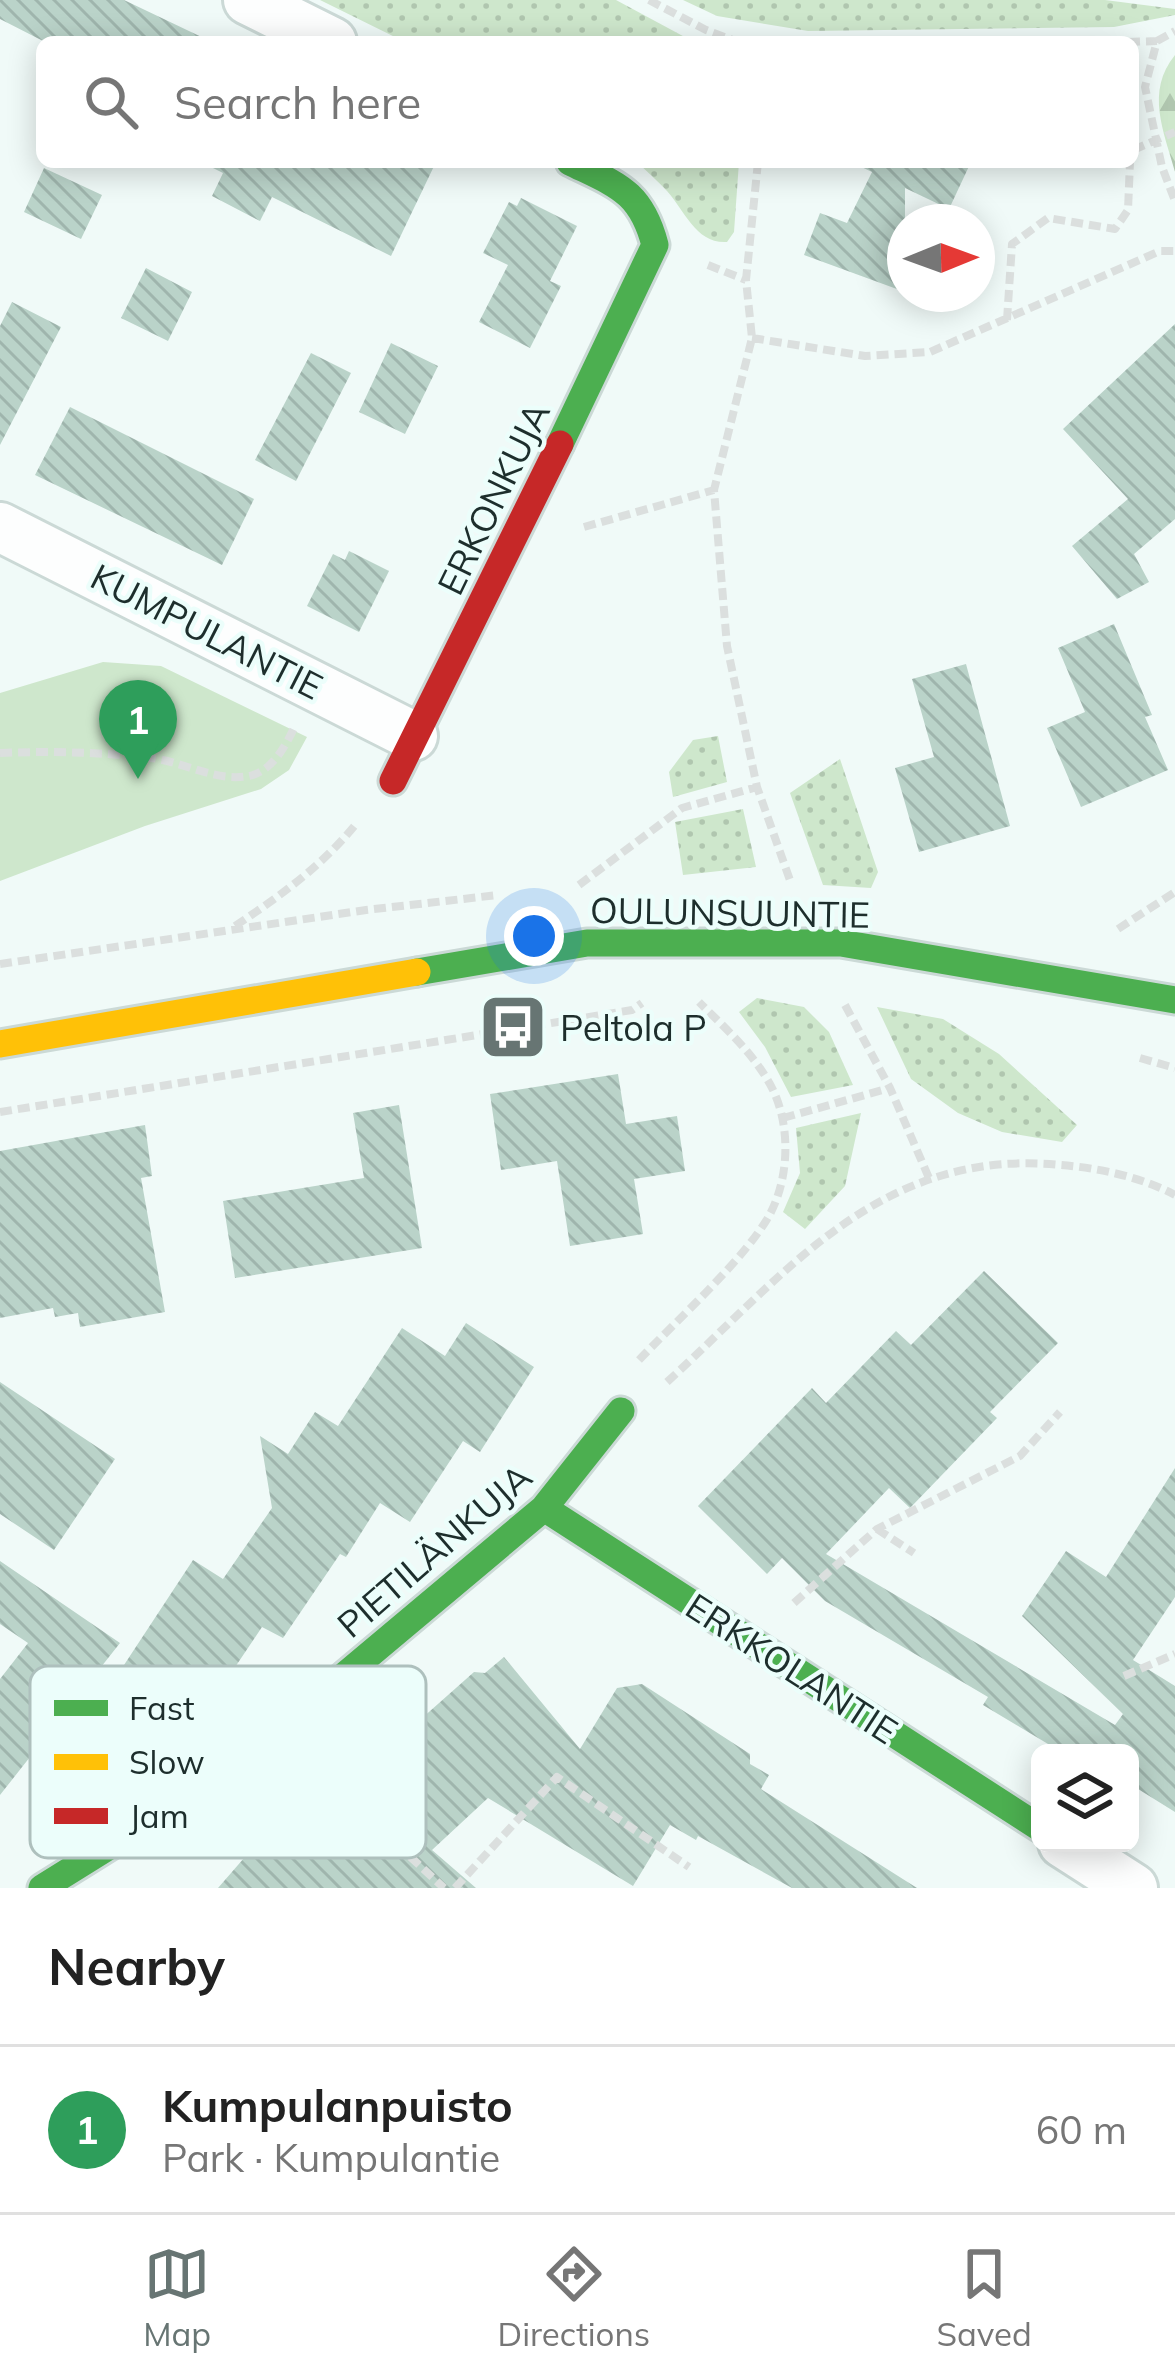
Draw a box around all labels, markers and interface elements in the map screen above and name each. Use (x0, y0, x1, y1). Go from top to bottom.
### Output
search box (36, 36, 1139, 168)
icon: search (78, 69, 144, 135)
text: Search here (174, 74, 421, 130)
north arrow (887, 204, 995, 312)
street label: ERKONKUJA (427, 394, 559, 602)
street label: KUMPULANTIE (84, 553, 330, 709)
pin: 1 (99, 680, 177, 779)
street label: OULUNSUUNTIE (590, 887, 870, 937)
your location (504, 906, 564, 966)
bus stop icon: Peltola P (478, 992, 548, 1062)
place label: Peltola P (560, 1005, 707, 1050)
street label: PIETILÄNKUJA (328, 1453, 540, 1647)
street label: ERKKOLANTIE (678, 1583, 906, 1753)
legend (30, 1666, 426, 1858)
text: Fast (129, 1687, 194, 1728)
text: Slow (129, 1741, 205, 1782)
map controls (1031, 1744, 1139, 1852)
button: layers (1031, 1744, 1139, 1852)
text: Jam (129, 1795, 189, 1836)
text: Nearby (48, 1934, 225, 1998)
text: Kumpulanpuisto (162, 2077, 513, 2133)
text: 1 (75, 2105, 99, 2154)
text: 60 m (1036, 2105, 1127, 2154)
text: Park · Kumpulantie (162, 2133, 500, 2182)
tab: Map (143, 2241, 211, 2354)
tab: Directions (498, 2241, 650, 2354)
tab: Saved (937, 2241, 1032, 2354)

